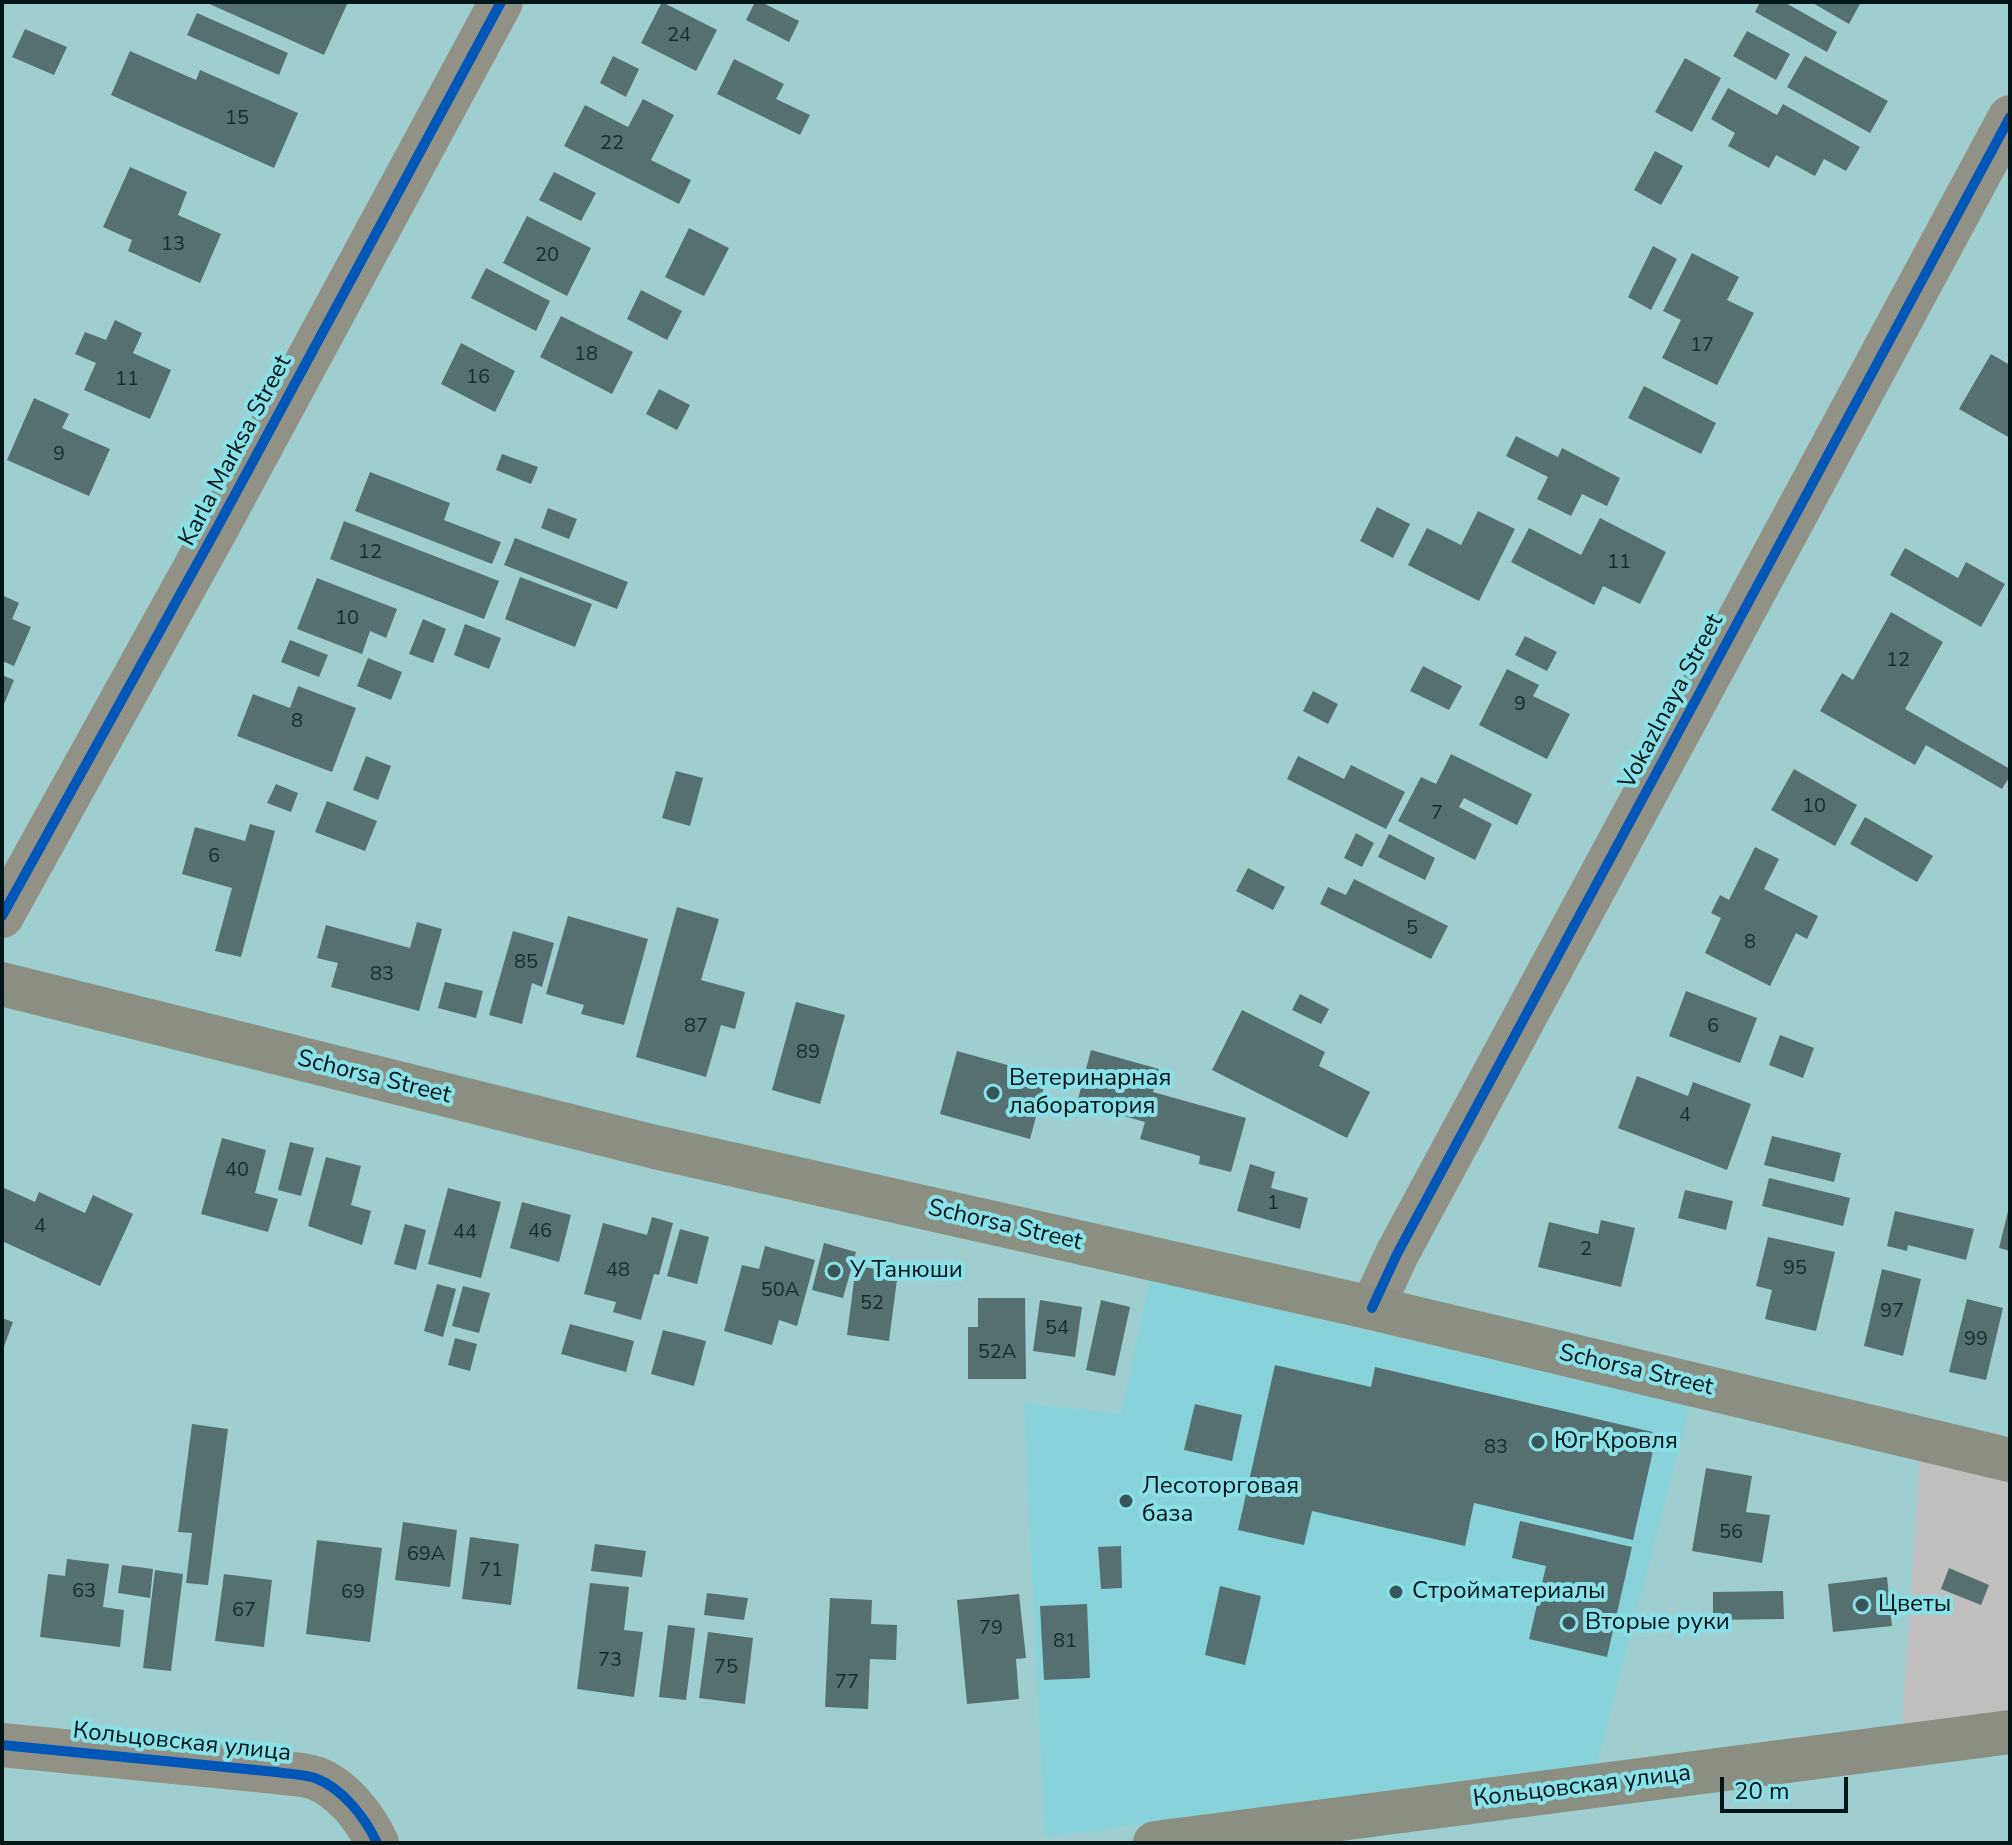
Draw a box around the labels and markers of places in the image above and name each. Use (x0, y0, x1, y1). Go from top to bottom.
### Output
place label: Ветеринарная лаборатория (1009, 1065, 1171, 1121)
marker: Ветеринарная лаборатория (984, 1084, 1002, 1102)
place label: У Танюши (850, 1257, 963, 1285)
marker: У Танюши (825, 1262, 843, 1280)
place label: Юг Кровля (1554, 1428, 1678, 1456)
marker: Юг Кровля (1529, 1433, 1547, 1451)
place label: Лесоторговая база (1142, 1473, 1299, 1529)
marker: Лесоторговая база (1117, 1492, 1135, 1510)
place label: Стройматериалы (1412, 1578, 1605, 1606)
marker: Стройматериалы (1387, 1583, 1405, 1601)
place label: Цветы (1878, 1591, 1951, 1619)
marker: Цветы (1853, 1596, 1871, 1614)
place label: Вторые руки (1585, 1609, 1730, 1637)
marker: Вторые руки (1560, 1614, 1578, 1632)

